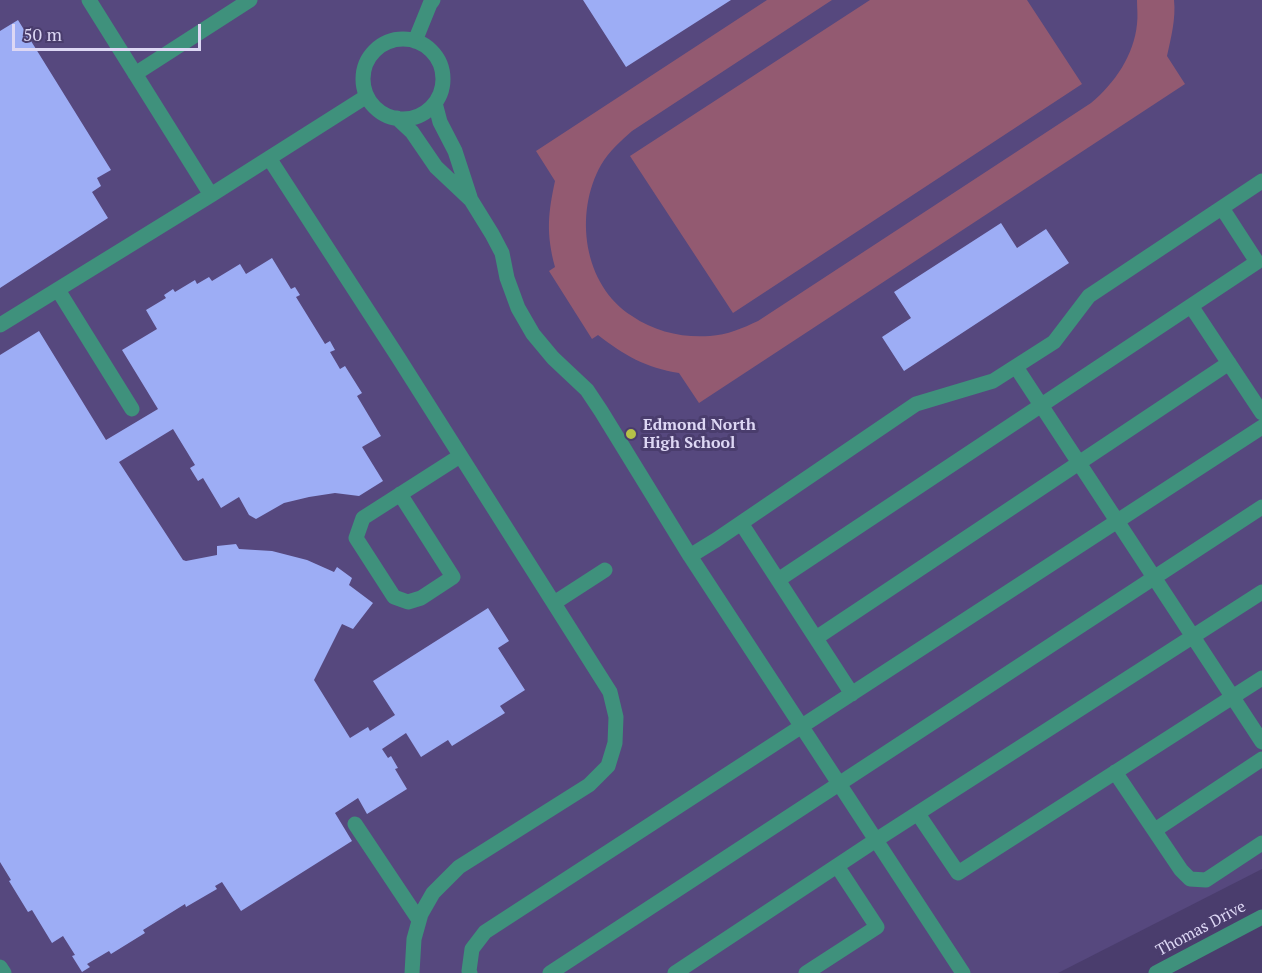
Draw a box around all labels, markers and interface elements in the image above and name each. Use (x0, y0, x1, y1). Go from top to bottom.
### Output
scale bar (15, 12, 204, 50)
text: 50 m (23, 22, 62, 46)
place label: Edmond North High School (643, 415, 756, 453)
marker: Edmond North High School (624, 427, 638, 441)
street label: Thomas Drive (1153, 897, 1249, 961)

